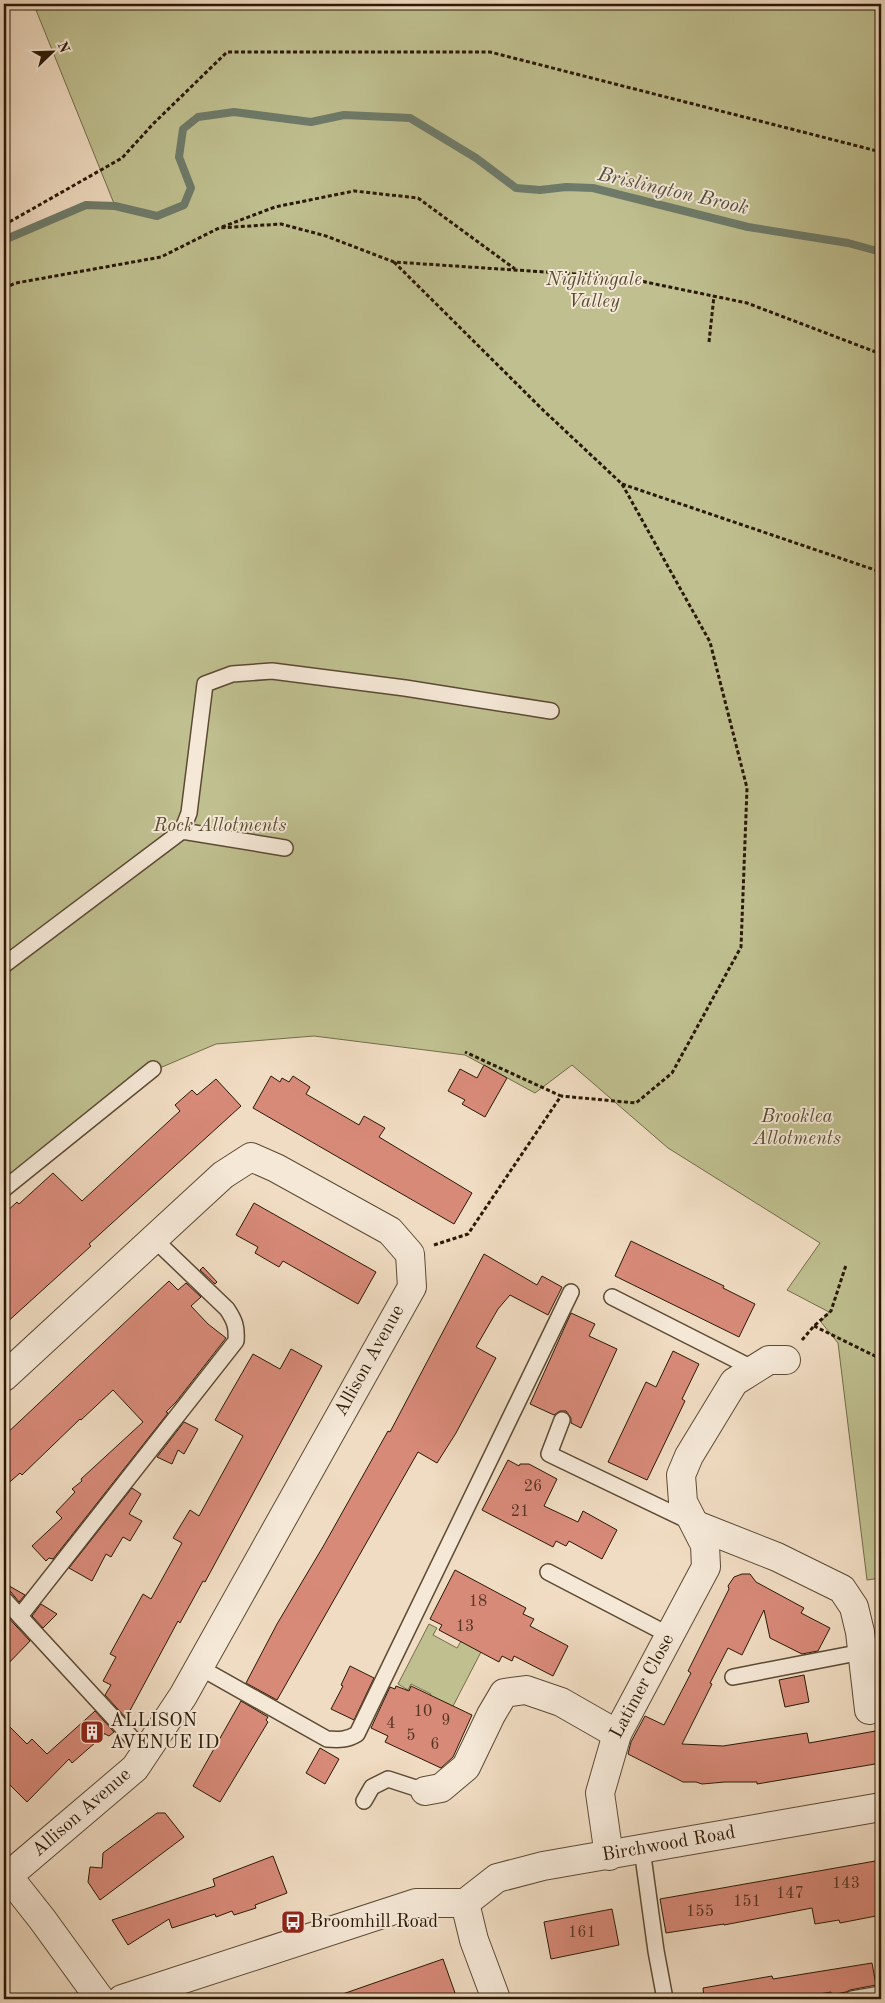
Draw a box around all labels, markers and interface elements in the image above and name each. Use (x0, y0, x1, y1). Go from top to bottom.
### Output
north arrow (28, 28, 78, 78)
text: N (55, 40, 72, 55)
water label: Brislington Brook (595, 165, 751, 219)
park label: Nightingale Valley (545, 271, 642, 312)
park label: Rock Allotments (153, 817, 286, 836)
park label: Brooklea Allotments (752, 1108, 841, 1149)
street label: Allison Avenue (332, 1302, 408, 1420)
house number: 26 (524, 1479, 542, 1495)
house number: 21 (511, 1504, 529, 1520)
house number: 18 (469, 1594, 487, 1610)
house number: 13 (456, 1619, 474, 1635)
street label: Latimer Close (607, 1631, 678, 1742)
house number: 10 (414, 1704, 432, 1720)
place label: ALLISON AVENUE ID (110, 1712, 219, 1753)
house number: 9 (441, 1713, 451, 1729)
house number: 4 (386, 1716, 396, 1732)
building icon: ALLISON AVENUE ID (79, 1719, 105, 1745)
house number: 5 (406, 1728, 416, 1744)
house number: 6 (430, 1737, 440, 1753)
street label: Allison Avenue (29, 1765, 135, 1861)
street label: Birchwood Road (601, 1823, 737, 1865)
house number: 143 (832, 1876, 860, 1892)
house number: 147 (776, 1886, 804, 1902)
house number: 151 (733, 1894, 761, 1910)
house number: 155 (686, 1904, 714, 1920)
bus stop icon: Broomhill Road (280, 1909, 306, 1935)
place label: Broomhill Road (310, 1913, 438, 1932)
house number: 161 (568, 1925, 596, 1941)

